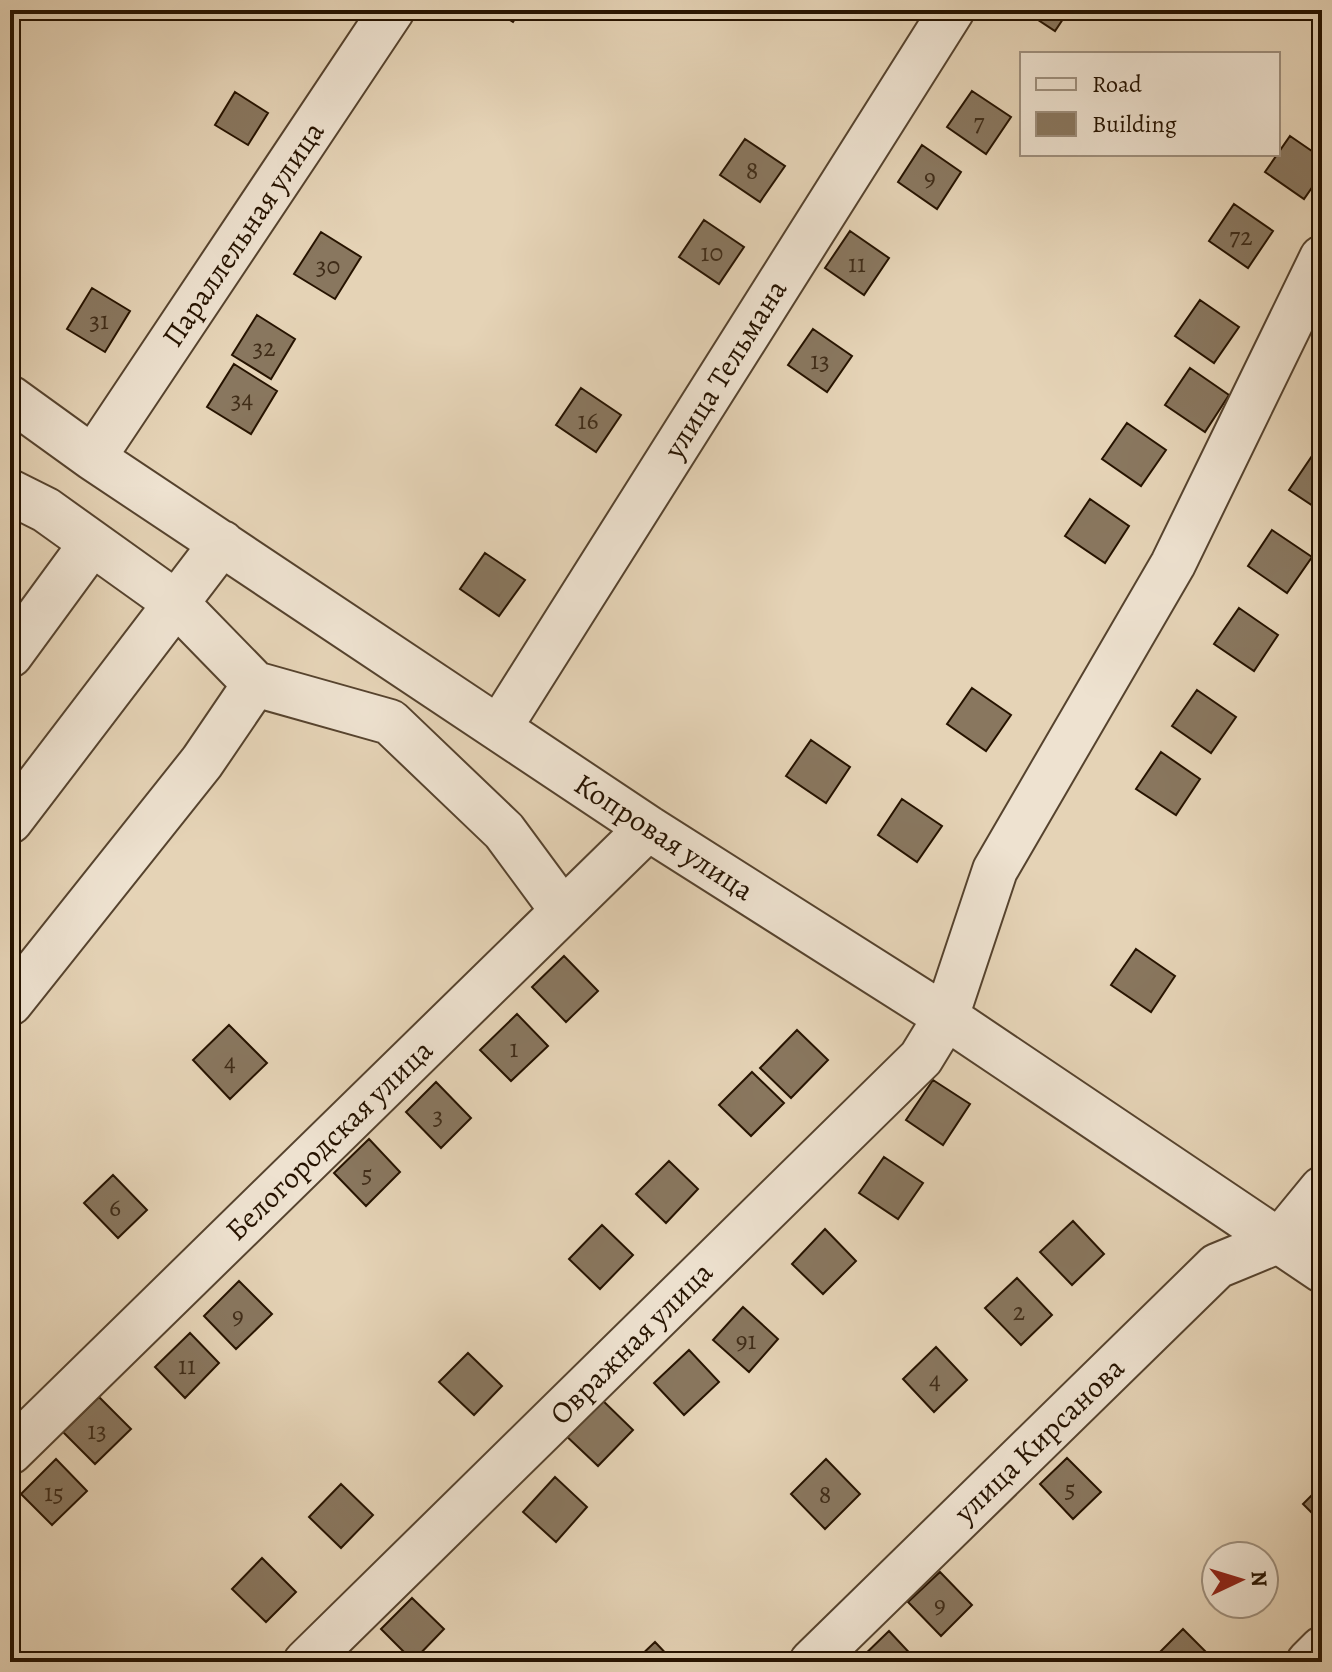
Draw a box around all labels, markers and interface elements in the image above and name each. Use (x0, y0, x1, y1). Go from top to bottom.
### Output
legend (1020, 52, 1280, 156)
text: Road (1092, 68, 1142, 100)
house number: 7 (974, 105, 985, 140)
text: Building (1092, 108, 1177, 140)
street label: Параллельная улица (153, 113, 333, 355)
house number: 8 (746, 153, 758, 188)
house number: 9 (924, 160, 936, 195)
house number: 72 (1229, 219, 1253, 254)
house number: 10 (701, 235, 723, 270)
house number: 11 (848, 246, 866, 281)
house number: 30 (316, 248, 340, 283)
street label: улица Тельмана (653, 272, 796, 467)
house number: 31 (89, 303, 109, 338)
house number: 32 (252, 330, 276, 365)
house number: 13 (810, 343, 830, 378)
house number: 34 (231, 382, 254, 417)
house number: 16 (578, 403, 598, 438)
street label: Копровая улица (567, 764, 762, 910)
street label: Белогородская улица (217, 1030, 442, 1250)
house number: 1 (510, 1031, 519, 1066)
house number: 4 (224, 1045, 236, 1080)
house number: 3 (433, 1098, 443, 1133)
house number: 5 (361, 1156, 373, 1191)
house number: 6 (109, 1190, 121, 1225)
street label: Овражная улица (541, 1253, 721, 1433)
house number: 2 (1013, 1294, 1025, 1329)
house number: 9 (232, 1298, 244, 1333)
house number: 91 (736, 1323, 756, 1358)
house number: 11 (178, 1348, 196, 1383)
street label: улица Кирсанова (944, 1348, 1133, 1532)
house number: 4 (929, 1363, 941, 1398)
house number: 13 (87, 1413, 107, 1448)
house number: 5 (1064, 1471, 1076, 1506)
house number: 15 (44, 1475, 64, 1510)
house number: 8 (819, 1477, 831, 1512)
north arrow (1200, 1540, 1280, 1620)
text: N (1243, 1570, 1274, 1588)
house number: 9 (934, 1587, 946, 1622)

